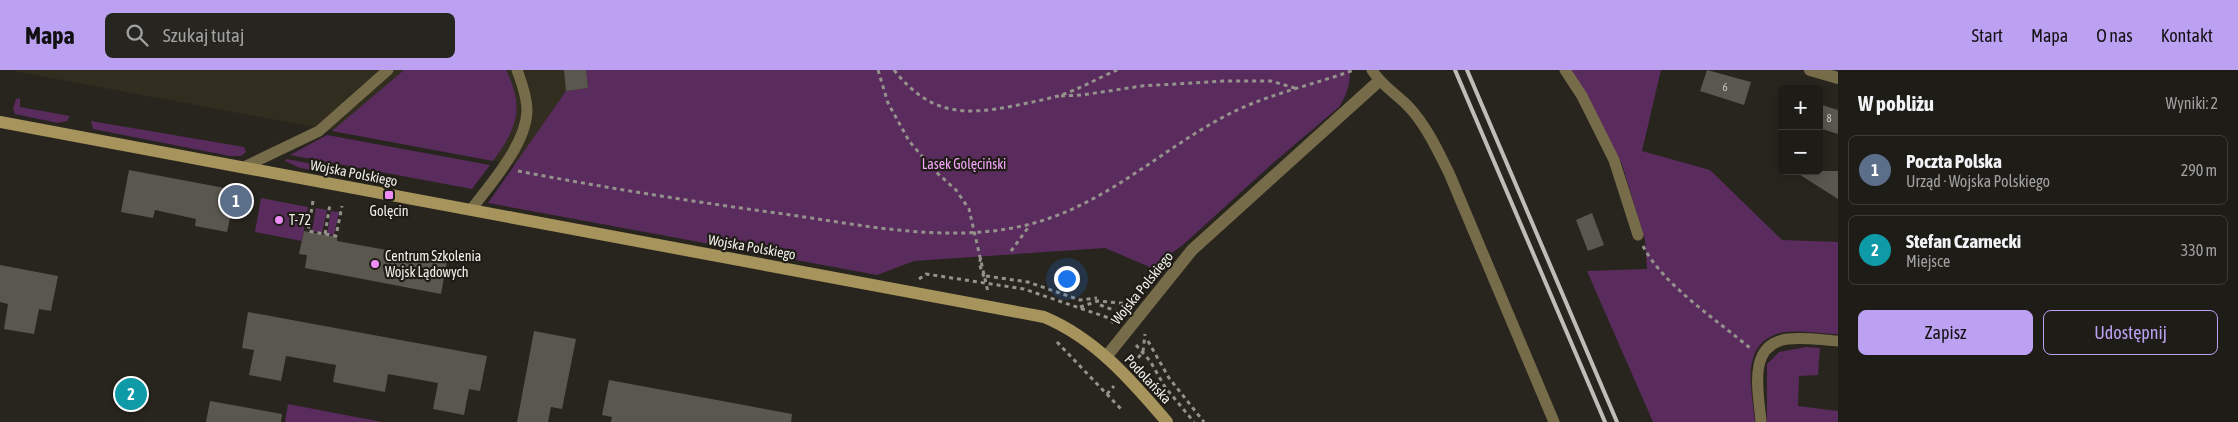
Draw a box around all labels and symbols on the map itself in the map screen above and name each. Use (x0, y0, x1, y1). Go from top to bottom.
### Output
house number: 6 (1722, 81, 1728, 93)
house number: 8 (1826, 112, 1832, 124)
park label: Lasek Golęciński (922, 156, 1006, 172)
street label: Wojska Polskiego (309, 157, 399, 189)
pin: 1 (220, 182, 252, 220)
marker: Golęcin (383, 189, 395, 201)
place label: Golęcin (369, 203, 409, 219)
place label: T-72 (289, 212, 311, 228)
marker: T-72 (273, 214, 285, 226)
street label: Wojska Polskiego (707, 231, 797, 263)
place label: Centrum Szkolenia Wojsk Lądowych (385, 248, 481, 280)
street label: Wojska Polskiego (1108, 249, 1176, 327)
marker: Centrum Szkolenia Wojsk Lądowych (369, 258, 381, 270)
your location (1054, 266, 1080, 292)
street label: Podolańska (1121, 351, 1175, 407)
pin: 2 (115, 375, 147, 413)

